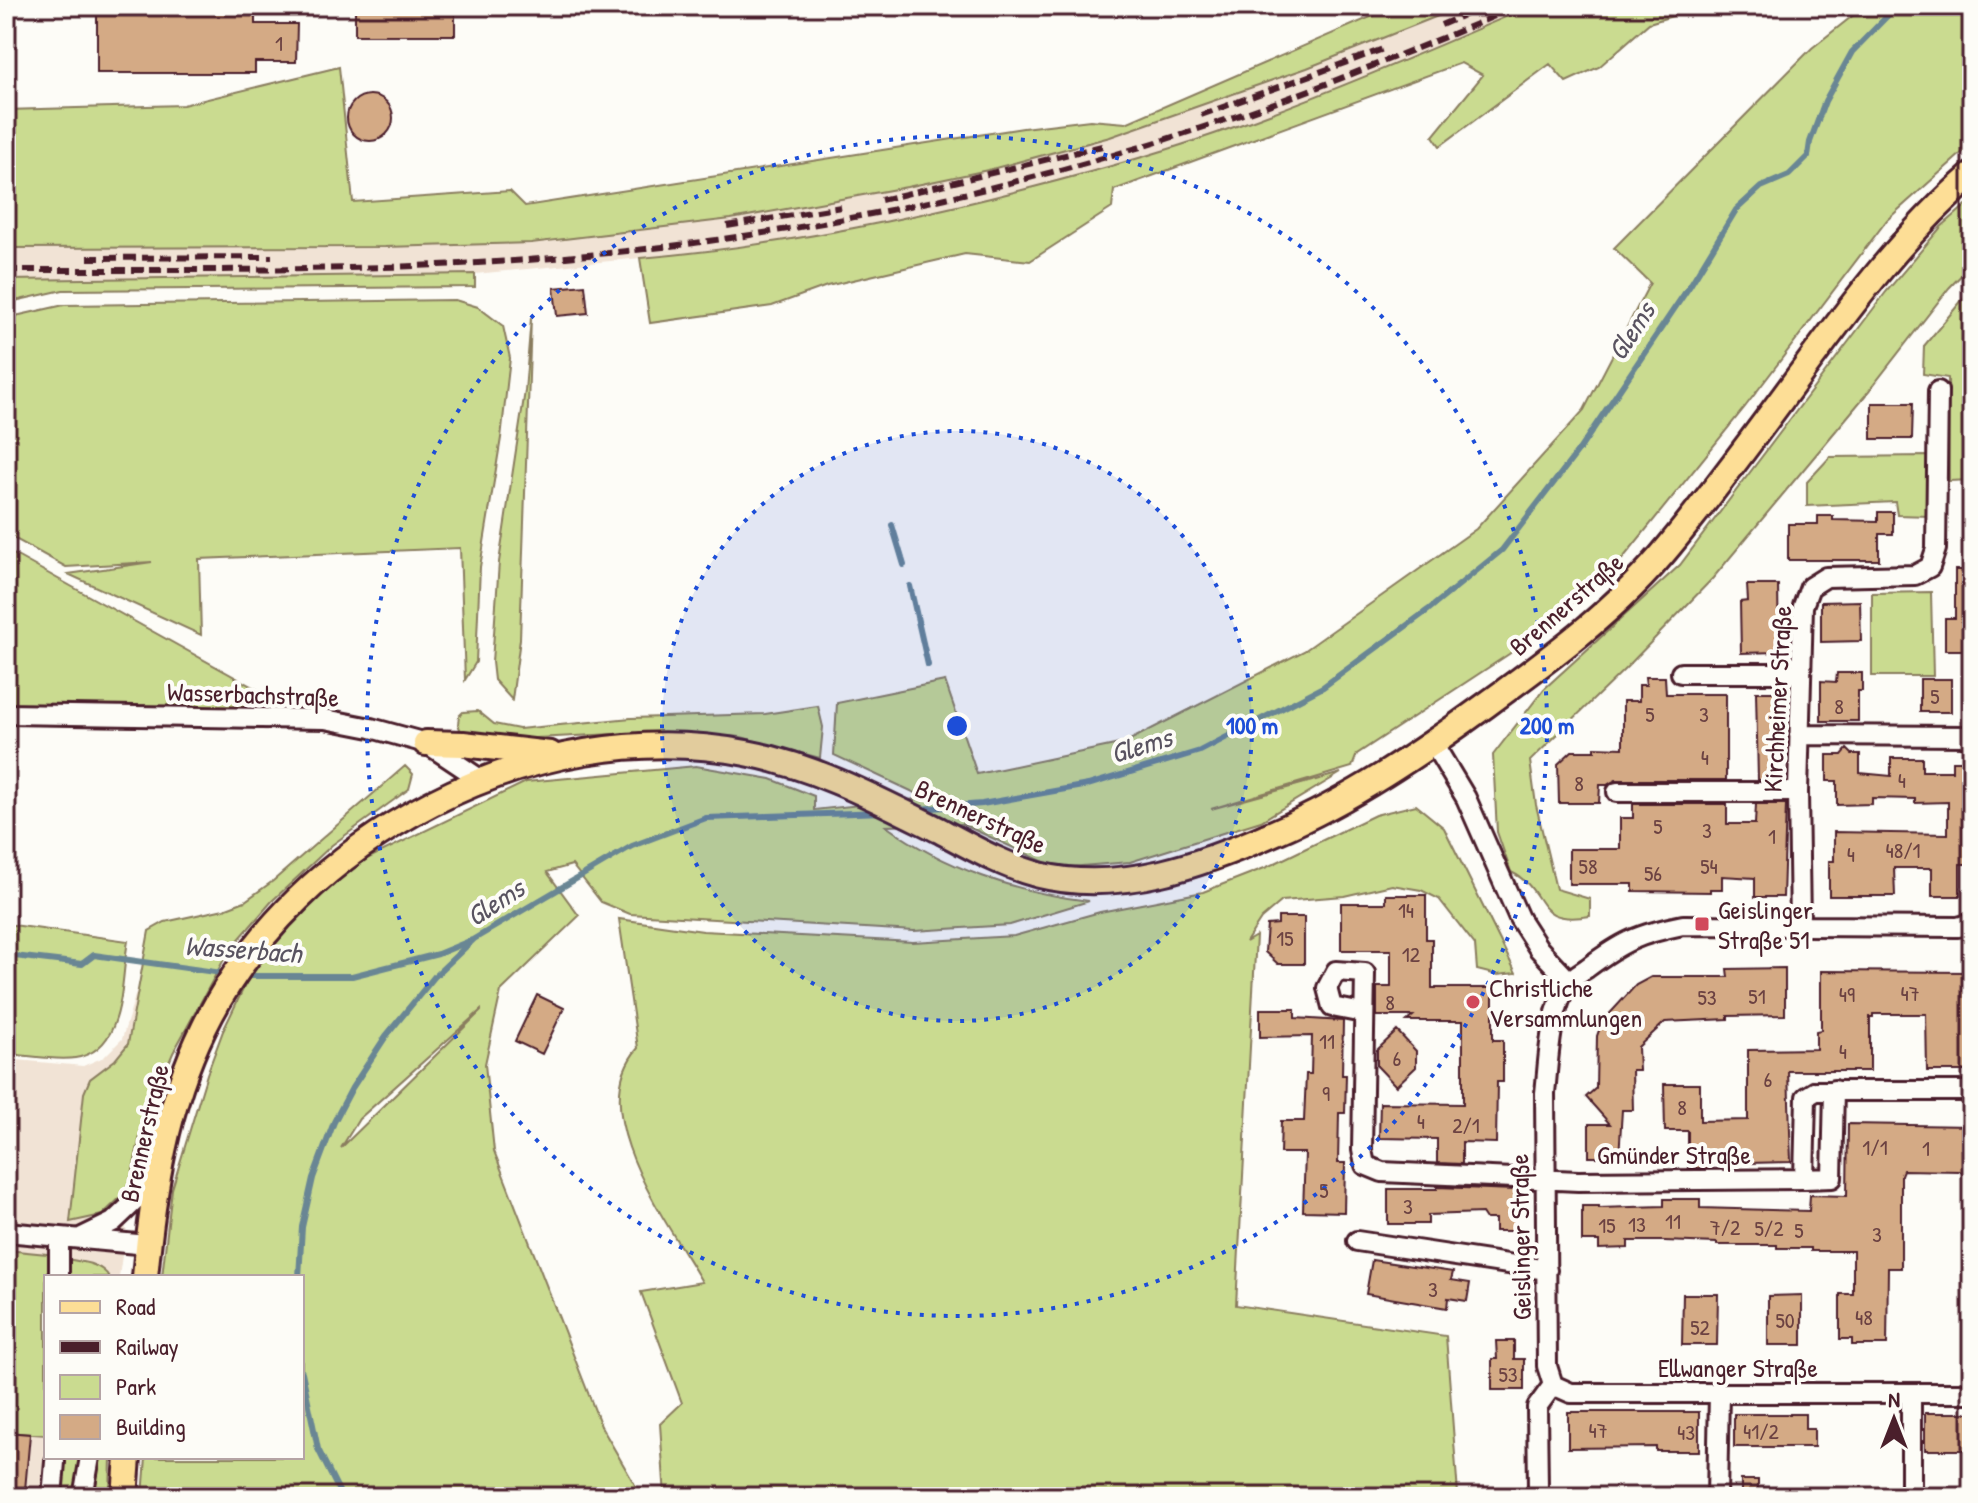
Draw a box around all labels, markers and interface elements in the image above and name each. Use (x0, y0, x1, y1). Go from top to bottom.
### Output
house number: 1 (275, 28, 283, 58)
water label: Glems (1598, 293, 1665, 367)
street label: Brennerstraße (1501, 545, 1631, 663)
street label: Kirchheimer Straße (1755, 605, 1799, 793)
street label: Wasserbachstraße (167, 674, 339, 714)
house number: 5 (1930, 681, 1940, 711)
house number: 8 (1834, 691, 1844, 721)
house number: 5 (1645, 699, 1655, 729)
house number: 3 (1699, 699, 1709, 729)
text: 100 m (1226, 709, 1278, 741)
text: 200 m (1520, 709, 1574, 741)
centre of rings (943, 712, 971, 740)
water label: Glems (1106, 717, 1178, 772)
house number: 4 (1701, 742, 1709, 772)
house number: 4 (1898, 765, 1906, 795)
house number: 8 (1574, 768, 1584, 798)
street label: Brennerstraße (910, 770, 1052, 862)
house number: 5 (1653, 811, 1663, 841)
house number: 3 (1702, 815, 1712, 845)
house number: 1 (1768, 821, 1776, 851)
house number: 48/1 (1885, 835, 1921, 865)
house number: 4 (1847, 839, 1855, 869)
house number: 58 (1579, 851, 1597, 881)
house number: 54 (1700, 851, 1718, 881)
house number: 56 (1644, 858, 1662, 888)
water label: Glems (459, 868, 533, 935)
place label: Geislinger Straße 51 (1718, 892, 1813, 957)
house number: 14 (1398, 895, 1414, 925)
marker: Geislinger Straße 51 (1693, 915, 1711, 933)
house number: 15 (1276, 923, 1294, 953)
water label: Wasserbach (183, 926, 305, 972)
house number: 12 (1402, 939, 1421, 969)
place label: Christliche Versammlungen (1489, 970, 1642, 1035)
house number: 47 (1900, 978, 1920, 1008)
house number: 49 (1839, 979, 1855, 1009)
house number: 51 (1748, 981, 1766, 1011)
house number: 53 (1697, 982, 1717, 1012)
house number: 8 (1385, 987, 1395, 1017)
marker: Christliche Versammlungen (1464, 993, 1482, 1011)
house number: 11 (1319, 1026, 1335, 1056)
house number: 4 (1839, 1036, 1847, 1066)
house number: 6 (1393, 1043, 1402, 1073)
street label: Brennerstraße (111, 1061, 177, 1205)
house number: 6 (1764, 1064, 1773, 1094)
house number: 9 (1322, 1078, 1330, 1108)
house number: 8 (1677, 1092, 1687, 1122)
house number: 4 (1417, 1106, 1425, 1136)
house number: 2/1 (1452, 1110, 1480, 1140)
house number: 1/1 (1862, 1132, 1888, 1162)
house number: 1 (1922, 1133, 1930, 1163)
street label: Gmünder Straße (1597, 1137, 1751, 1172)
street label: Geislinger Straße (1501, 1154, 1539, 1320)
house number: 5 (1319, 1175, 1329, 1205)
house number: 3 (1403, 1191, 1413, 1221)
house number: 11 (1665, 1206, 1681, 1236)
house number: 13 (1628, 1209, 1646, 1239)
house number: 15 (1598, 1210, 1616, 1240)
house number: 7/2 (1710, 1212, 1741, 1242)
house number: 5/2 (1755, 1213, 1784, 1243)
house number: 5 (1794, 1215, 1804, 1245)
house number: 3 (1872, 1219, 1882, 1249)
house number: 3 (1428, 1274, 1438, 1304)
legend (44, 1275, 304, 1459)
text: Road (116, 1290, 155, 1322)
house number: 48 (1855, 1302, 1873, 1332)
house number: 50 (1775, 1305, 1795, 1335)
house number: 52 (1690, 1312, 1711, 1342)
text: Railway (116, 1330, 179, 1362)
street label: Ellwanger Straße (1658, 1350, 1818, 1385)
house number: 53 (1498, 1359, 1518, 1389)
text: Park (116, 1370, 156, 1402)
north arrow (1854, 1379, 1934, 1459)
text: N (1888, 1384, 1900, 1414)
text: Building (116, 1410, 186, 1442)
house number: 47 (1588, 1415, 1608, 1445)
house number: 41/2 (1743, 1416, 1780, 1446)
house number: 43 (1677, 1417, 1695, 1447)

